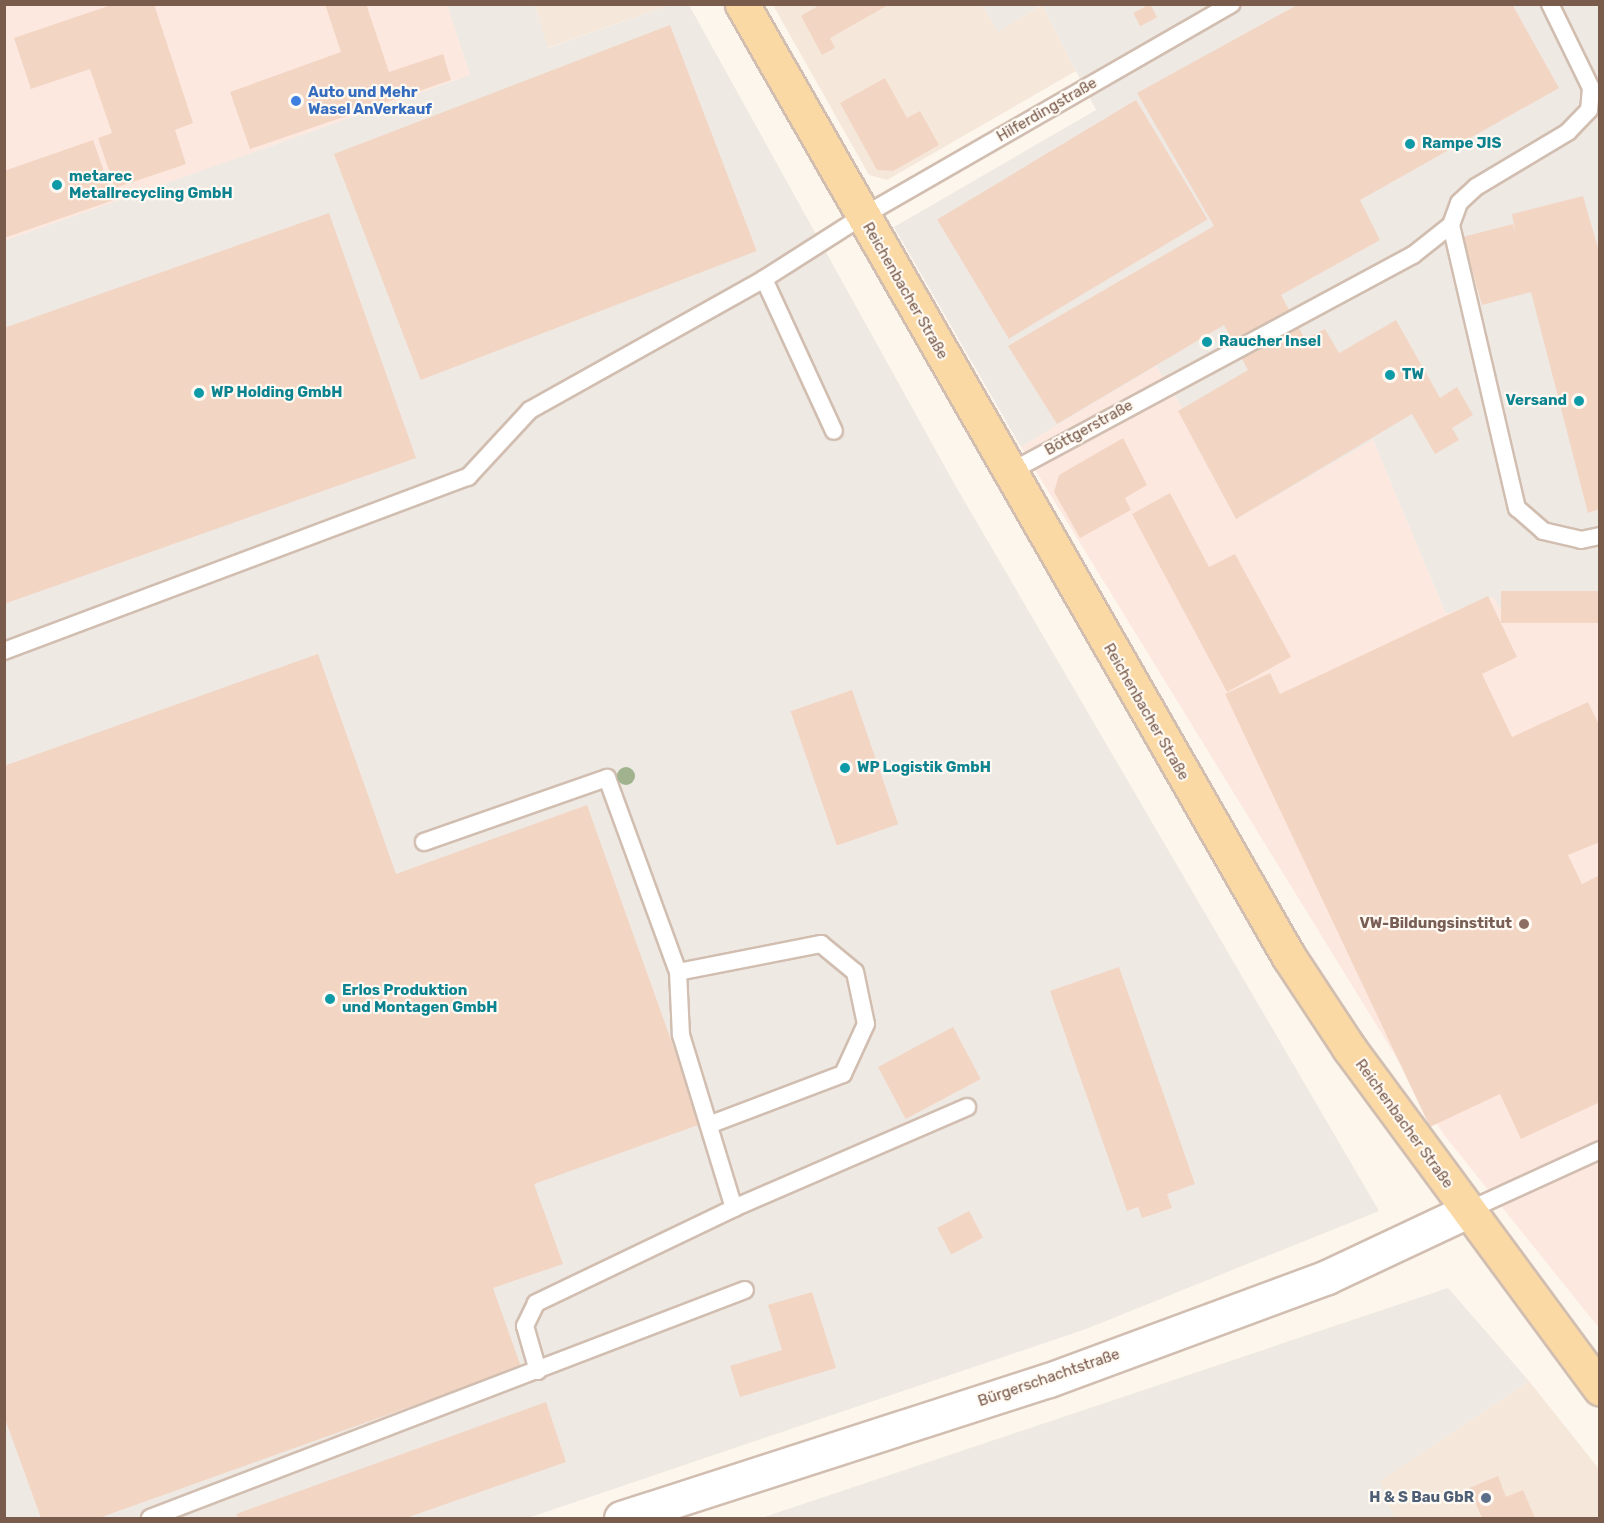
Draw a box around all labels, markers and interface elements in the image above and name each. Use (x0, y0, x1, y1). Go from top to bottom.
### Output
street label: Hilferdingstraße (994, 74, 1100, 146)
place label: Auto und Mehr Wasel AnVerkauf (308, 83, 432, 118)
marker: Auto und Mehr Wasel AnVerkauf (289, 94, 303, 108)
place label: Rampe JIS (1422, 135, 1501, 153)
marker: Rampe JIS (1403, 137, 1417, 151)
place label: metarec Metallrecycling GmbH (69, 167, 233, 202)
marker: metarec Metallrecycling GmbH (50, 178, 64, 192)
street label: Reichenbacher Straße (858, 219, 952, 363)
place label: Raucher Insel (1219, 333, 1321, 351)
marker: Raucher Insel (1200, 335, 1214, 349)
place label: TW (1402, 366, 1424, 384)
marker: TW (1383, 368, 1397, 382)
place label: WP Holding GmbH (211, 384, 343, 402)
marker: WP Holding GmbH (192, 386, 206, 400)
place label: Versand (1505, 392, 1567, 410)
marker: Versand (1572, 394, 1586, 408)
street label: Böttgerstraße (1042, 396, 1136, 460)
street label: Reichenbacher Straße (1099, 640, 1193, 784)
place label: WP Logistik GmbH (857, 759, 991, 777)
marker: WP Logistik GmbH (838, 761, 852, 775)
place label: VW-Bildungsinstitut (1359, 915, 1512, 933)
marker: VW-Bildungsinstitut (1517, 917, 1531, 931)
place label: Erlos Produktion und Montagen GmbH (342, 981, 497, 1016)
marker: Erlos Produktion und Montagen GmbH (323, 992, 337, 1006)
street label: Reichenbacher Straße (1351, 1056, 1457, 1192)
street label: Bürgerschachtstraße (976, 1345, 1122, 1411)
place label: H & S Bau GbR (1369, 1489, 1474, 1507)
marker: H & S Bau GbR (1479, 1491, 1493, 1505)

